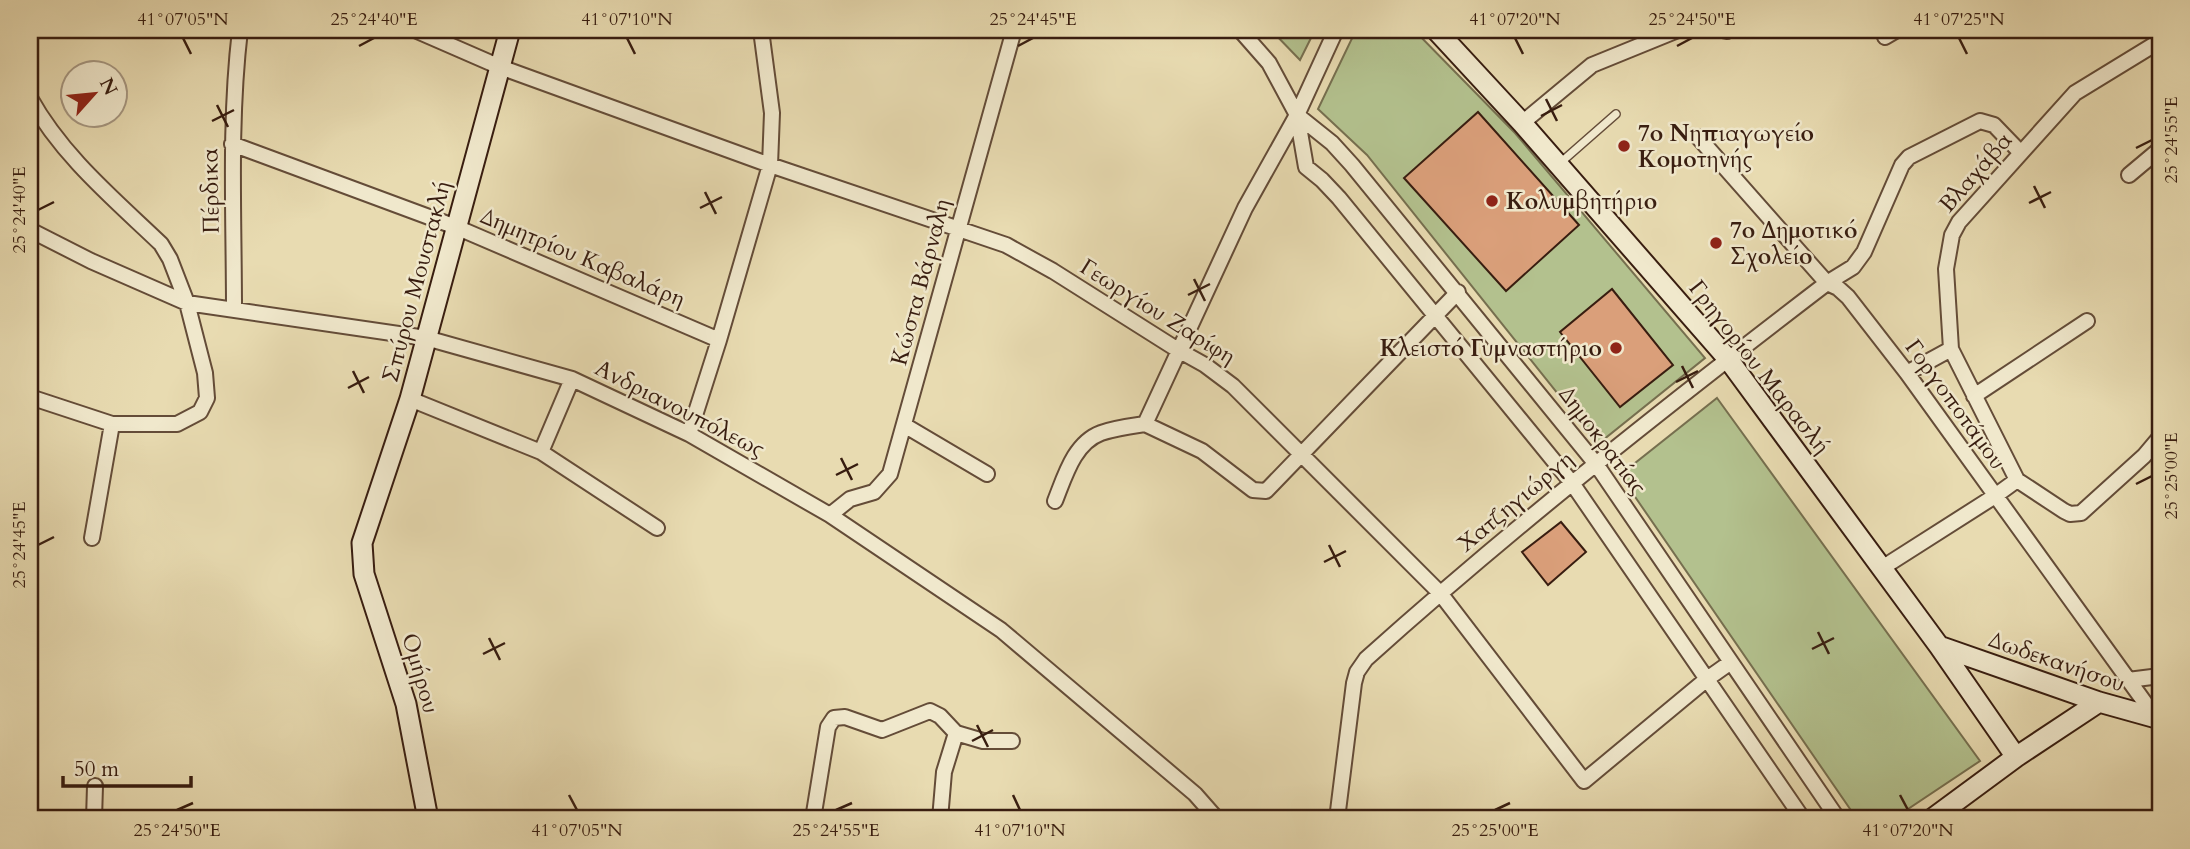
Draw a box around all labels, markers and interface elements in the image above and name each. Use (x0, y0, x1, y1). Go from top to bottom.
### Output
text: 41°07'05"N (137, 7, 229, 32)
text: 25°24'40"E (330, 7, 418, 32)
text: 41°07'10"N (581, 7, 673, 32)
text: 25°24'45"E (989, 7, 1077, 32)
text: 41°07'20"N (1469, 7, 1561, 32)
text: 25°24'50"E (1648, 7, 1736, 32)
text: 41°07'25"N (1913, 7, 2005, 32)
north arrow (60, 60, 130, 130)
text: N (93, 73, 124, 100)
text: 25°24'55"E (2159, 96, 2184, 184)
place label: 7ο Νηπιαγωγείο Κομοτηνής (1638, 118, 1814, 175)
street label: Βλαχάβα (1932, 126, 2019, 219)
marker: 7ο Νηπιαγωγείο Κομοτηνής (1616, 138, 1632, 154)
street label: Πέρδικα (194, 148, 227, 234)
text: 25°24'40"E (7, 166, 32, 254)
street label: Σπύρου Μουστακλή (375, 177, 458, 386)
place label: Κολυμβητήριο (1506, 186, 1657, 217)
marker: Κολυμβητήριο (1484, 193, 1500, 209)
street label: Κώστα Βάρναλη (883, 195, 958, 369)
street label: Δημητρίου Καβαλάρη (476, 200, 690, 315)
place label: 7ο Δημοτικό Σχολείο (1730, 215, 1858, 272)
marker: 7ο Δημοτικό Σχολείο (1708, 235, 1724, 251)
street label: Γεωργίου Ζαρίφη (1074, 251, 1241, 372)
street label: Γρηγορίου Μαρασλή (1682, 274, 1838, 461)
place label: Κλειστό Γυμναστήριο (1380, 333, 1602, 364)
street label: Γοργοποτάμου (1898, 333, 2013, 476)
marker: Κλειστό Γυμναστήριο (1608, 340, 1624, 356)
street label: Ανδριανουπόλεως (590, 352, 770, 465)
street label: Δημοκρατίας (1552, 380, 1654, 501)
text: 25°25'00"E (2159, 432, 2184, 520)
street label: Χατζηγιώργη (1451, 444, 1580, 559)
text: 25°24'45"E (7, 501, 32, 589)
street label: Δωδεκανήσου (1985, 624, 2129, 699)
street label: Ομήρου (394, 629, 447, 717)
scale bar (63, 744, 191, 788)
text: 50 m (74, 755, 119, 784)
text: 25°24'50"E (133, 818, 221, 843)
text: 41°07'05"N (531, 818, 623, 843)
text: 25°24'55"E (792, 818, 880, 843)
text: 41°07'10"N (974, 818, 1066, 843)
text: 25°25'00"E (1451, 818, 1539, 843)
text: 41°07'20"N (1862, 818, 1954, 843)

